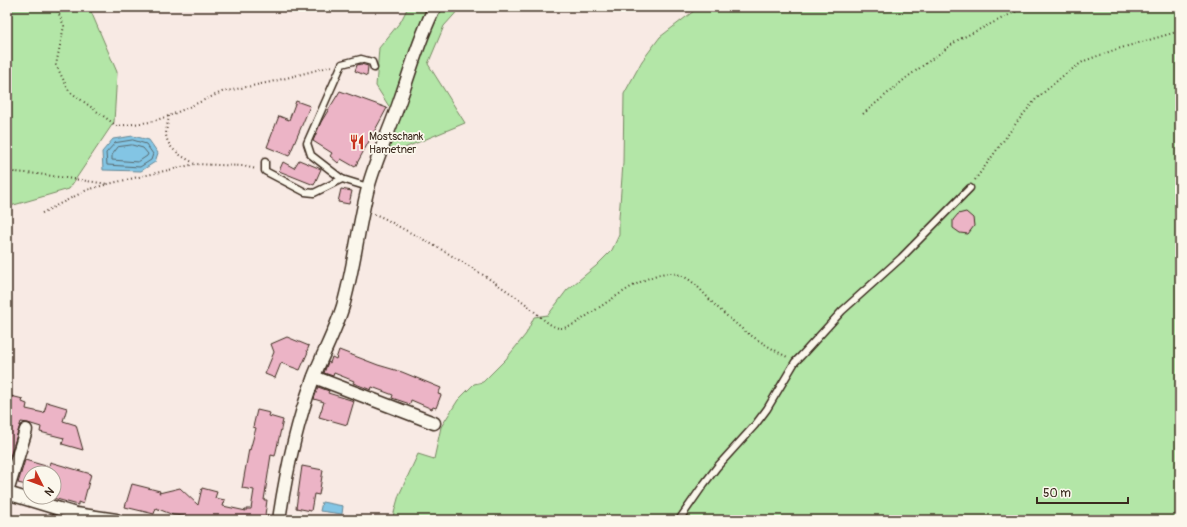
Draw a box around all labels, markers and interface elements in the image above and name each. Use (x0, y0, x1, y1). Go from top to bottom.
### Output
place label: Mostschank Hametner (369, 130, 424, 156)
restaurant icon: Mostschank Hametner (348, 133, 366, 151)
north arrow (22, 465, 62, 505)
scale bar (1037, 479, 1128, 505)
text: N (41, 484, 56, 499)
text: 50 m (1043, 486, 1071, 501)

